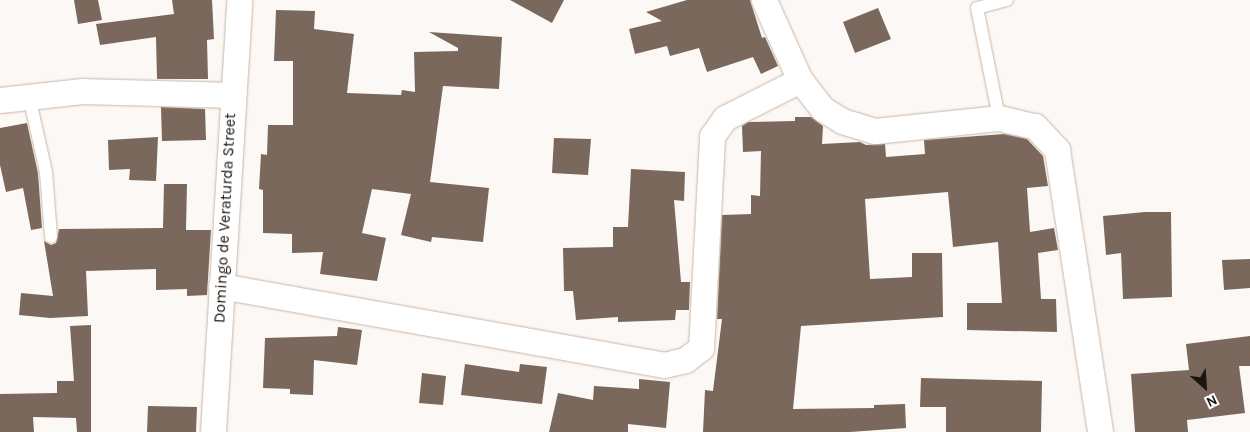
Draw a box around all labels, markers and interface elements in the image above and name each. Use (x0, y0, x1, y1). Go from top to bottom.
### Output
street label: Domingo de Veraturda Street (210, 112, 240, 324)
north arrow (1180, 362, 1230, 412)
text: N (1204, 391, 1220, 411)

